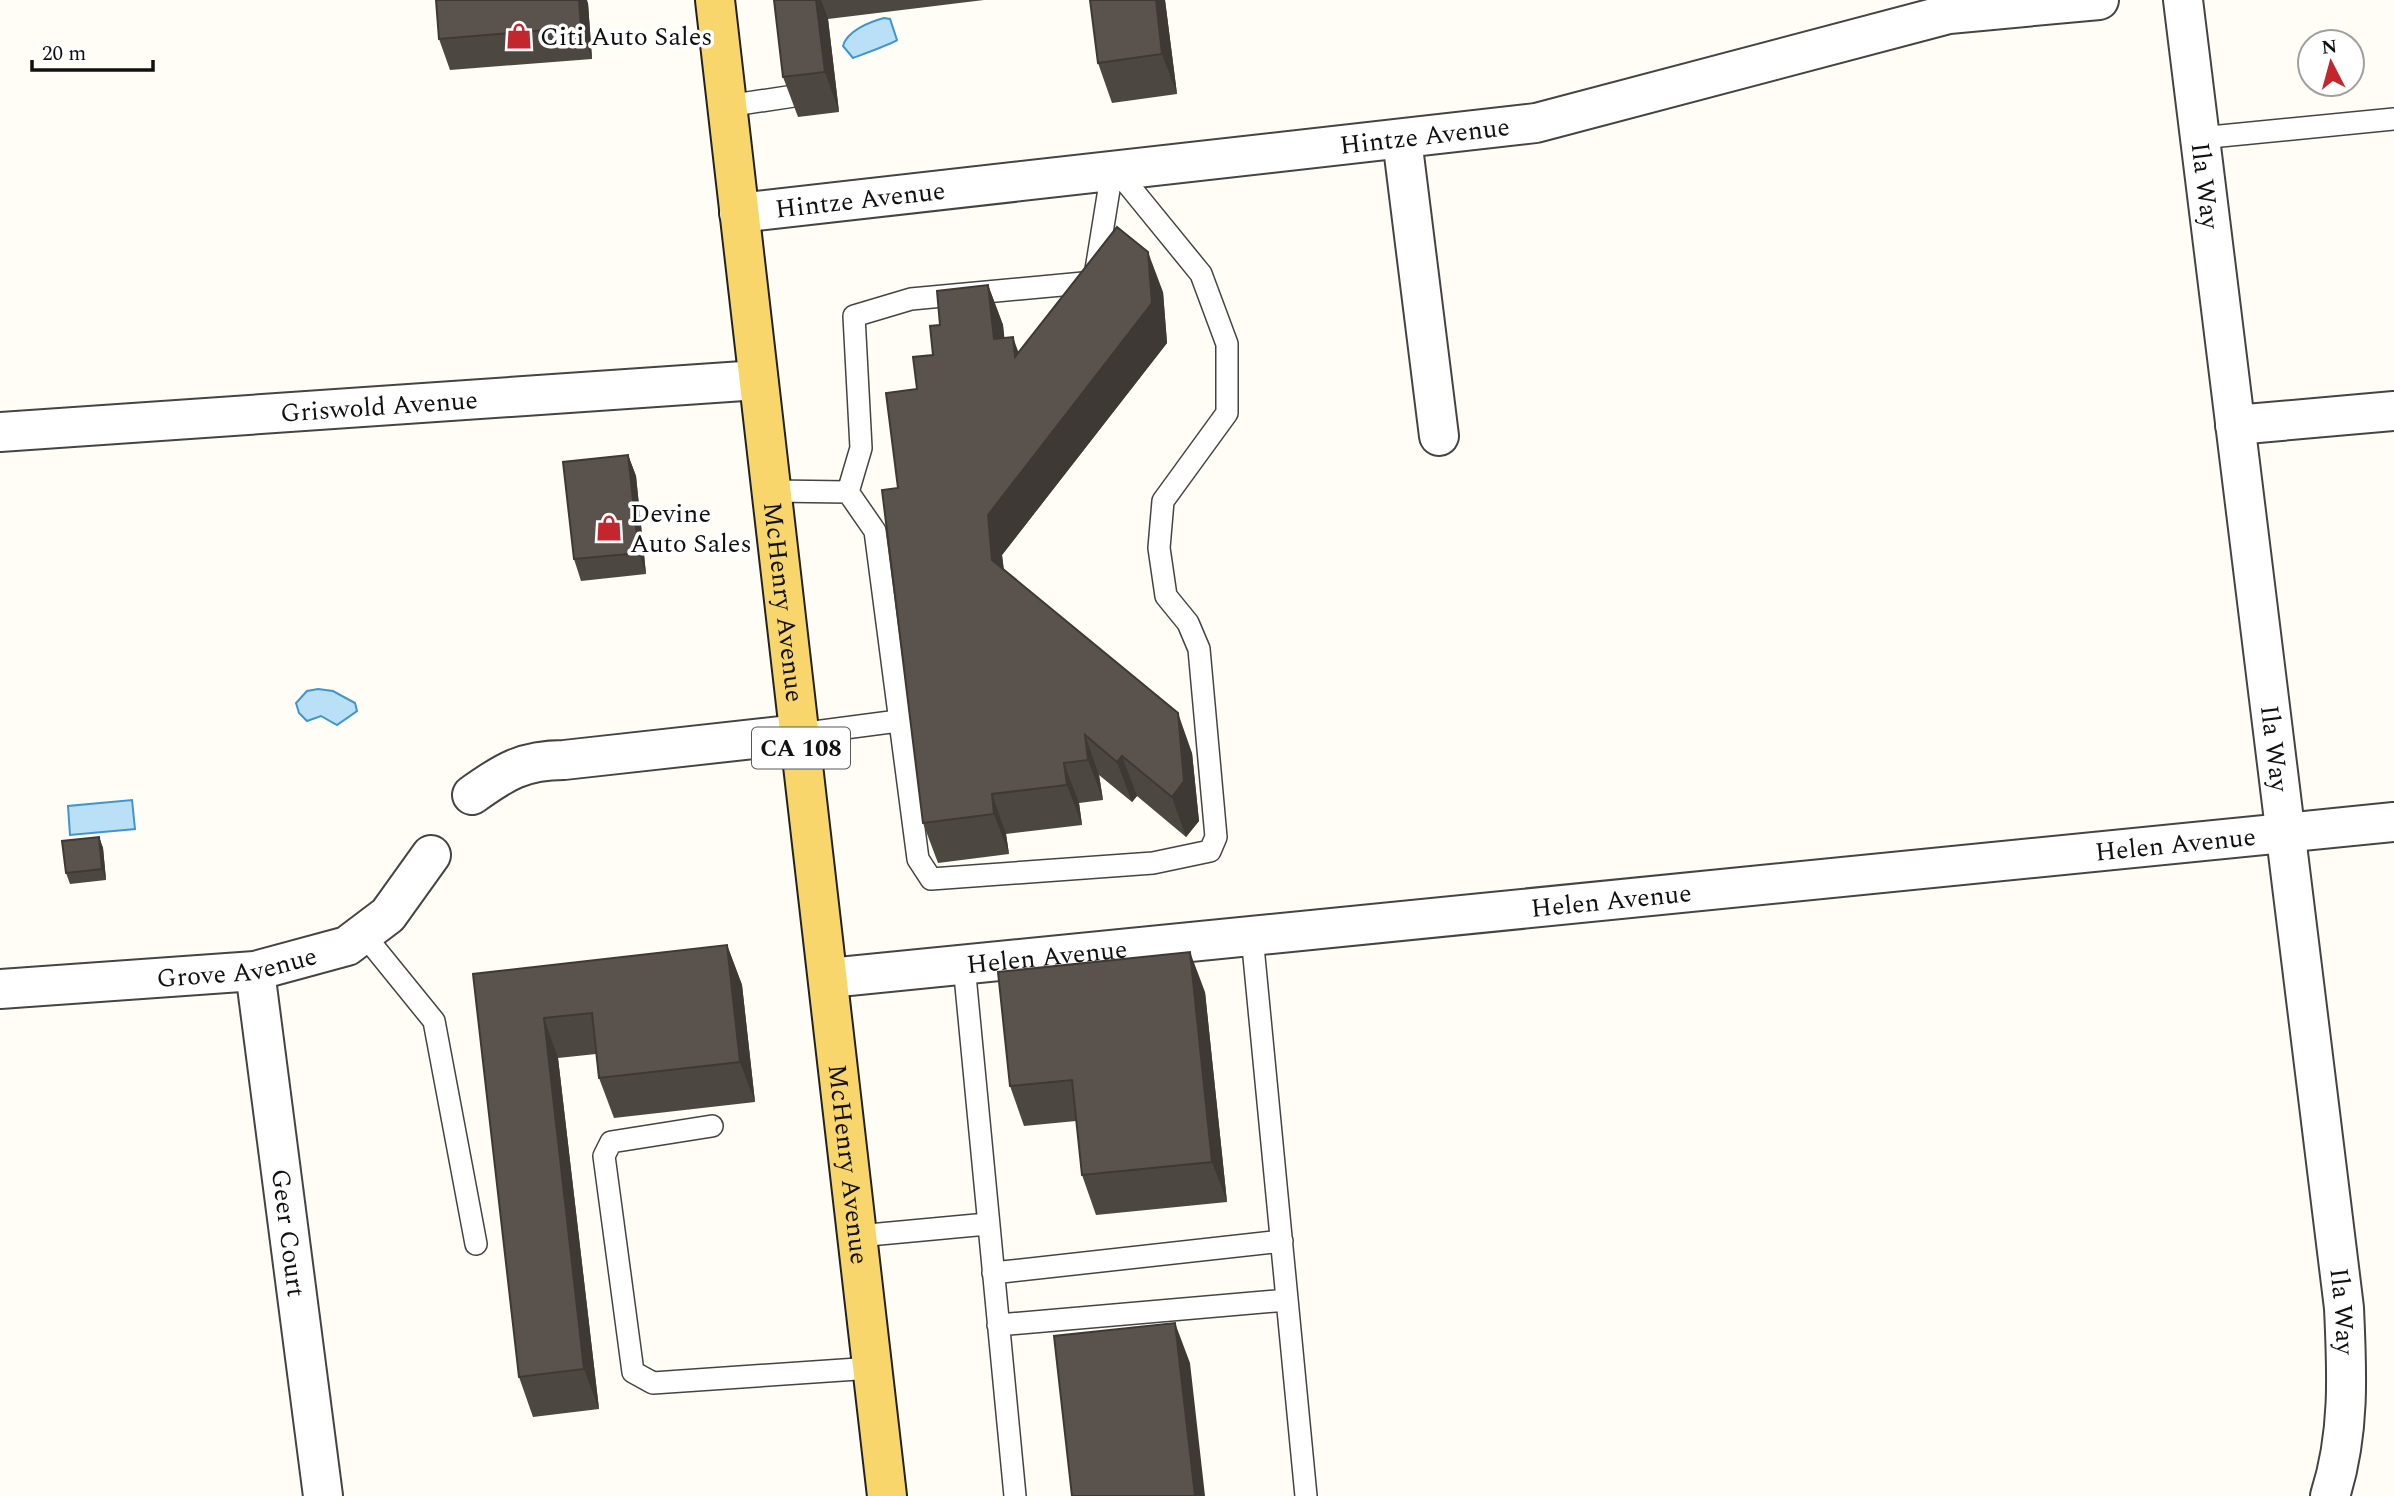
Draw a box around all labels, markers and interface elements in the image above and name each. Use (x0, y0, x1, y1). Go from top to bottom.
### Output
place label: Citi Auto Sales (540, 17, 713, 57)
shop icon: Citi Auto Sales (504, 21, 534, 51)
scale bar (32, 28, 152, 72)
north arrow (2296, 28, 2366, 98)
text: N (2320, 32, 2339, 63)
text: 20 m (42, 38, 86, 70)
street label: Hintze Avenue (1338, 107, 1512, 166)
street label: Ila Way (2180, 140, 2230, 233)
street label: Hintze Avenue (773, 171, 947, 230)
street label: Griswold Avenue (279, 380, 479, 434)
place label: Devine Auto Sales (630, 494, 752, 564)
street label: McHenry Avenue (752, 500, 815, 704)
shop icon: Devine Auto Sales (594, 513, 624, 543)
street label: Ila Way (2249, 703, 2299, 796)
road number: CA 108 (752, 728, 850, 768)
street label: Helen Avenue (2093, 817, 2258, 873)
street label: Helen Avenue (1529, 873, 1694, 929)
street label: Helen Avenue (965, 929, 1129, 985)
street label: Grove Avenue (155, 936, 322, 999)
street label: McHenry Avenue (817, 1062, 879, 1267)
street label: Geer Court (260, 1166, 316, 1300)
street label: Ila Way (2318, 1266, 2365, 1357)

